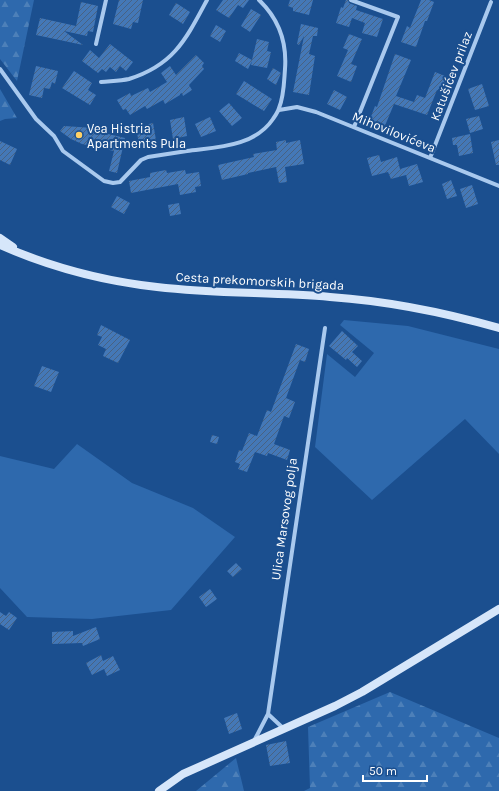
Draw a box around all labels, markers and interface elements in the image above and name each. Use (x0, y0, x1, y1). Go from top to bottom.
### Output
street label: Katušićev prilaz (427, 29, 475, 123)
street label: Mihovilovićeva (350, 108, 438, 156)
place label: Vea Histria Apartments Pula (87, 121, 186, 151)
marker: Vea Histria Apartments Pula (74, 130, 84, 140)
street label: Cesta prekomorskih brigada (175, 269, 345, 293)
street label: Ulica Marsovog polja (268, 457, 300, 581)
scale bar (363, 757, 427, 783)
text: 50 m (369, 764, 397, 778)

